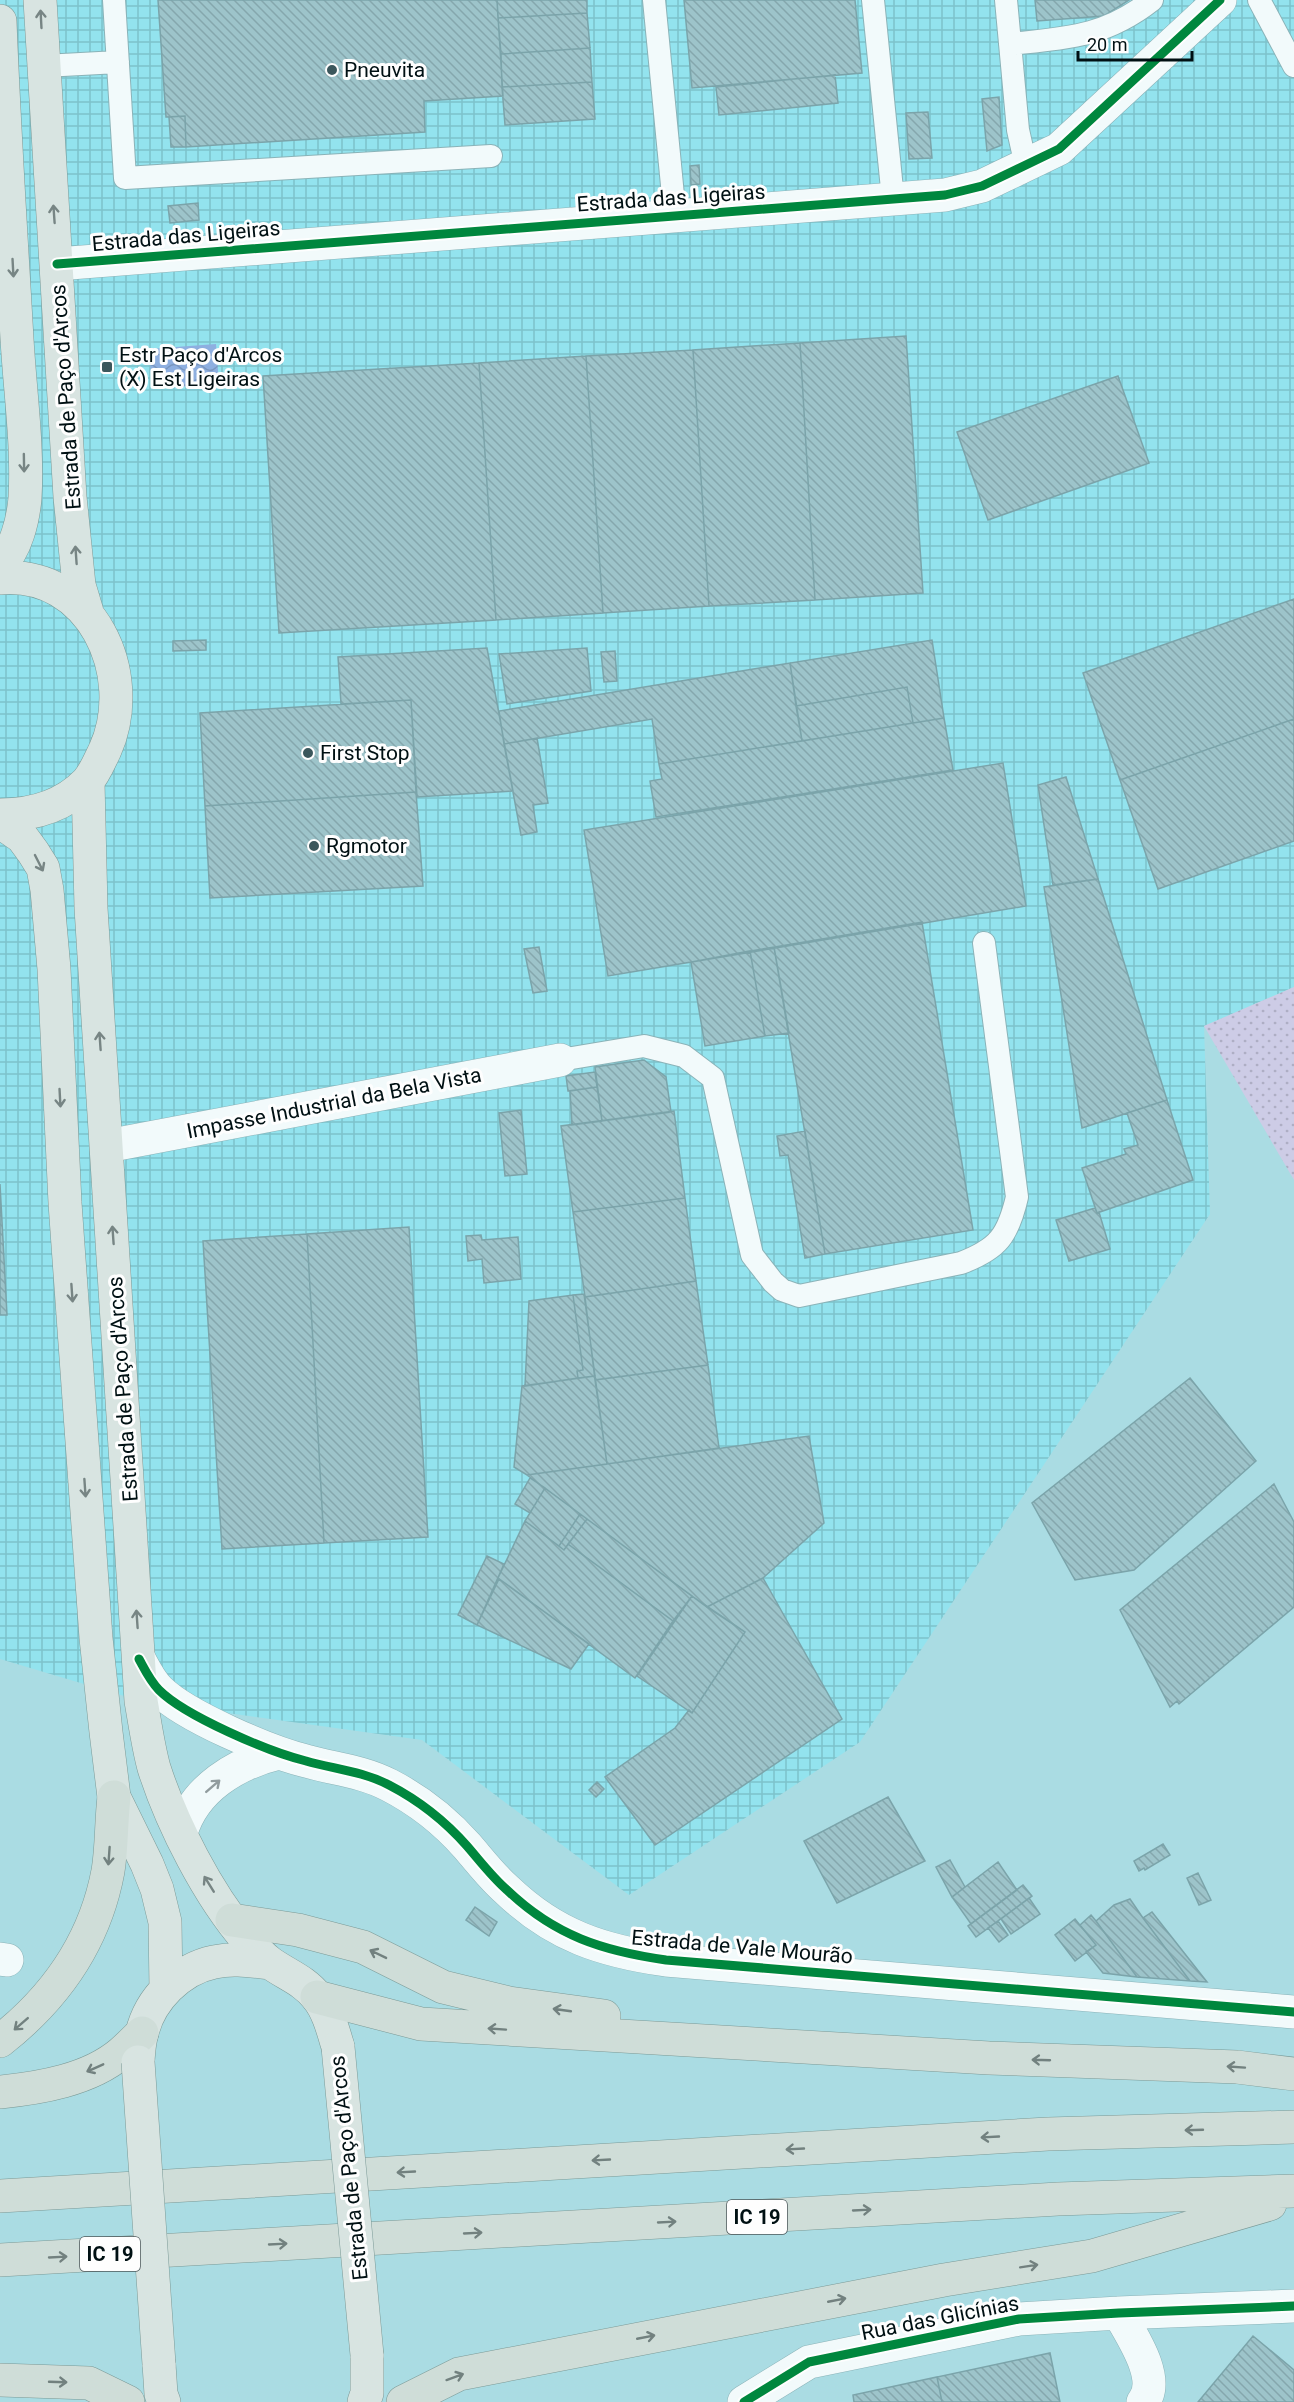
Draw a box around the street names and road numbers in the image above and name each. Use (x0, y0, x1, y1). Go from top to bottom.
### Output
street label: Estrada das Ligeiras (576, 179, 766, 217)
street label: Estrada das Ligeiras (91, 216, 281, 256)
street label: Estrada de Paço d'Arcos (46, 283, 86, 511)
street label: Impasse Industrial da Bela Vista (185, 1063, 483, 1143)
street label: Estrada de Paço d'Arcos (103, 1275, 143, 1503)
street label: Estrada de Vale Mourão (630, 1925, 854, 1969)
street label: Estrada de Paço d'Arcos (325, 2054, 373, 2282)
road number: IC 19 (727, 2200, 787, 2234)
road number: IC 19 (80, 2237, 140, 2271)
street label: Rua das Glicínias (859, 2291, 1021, 2345)

